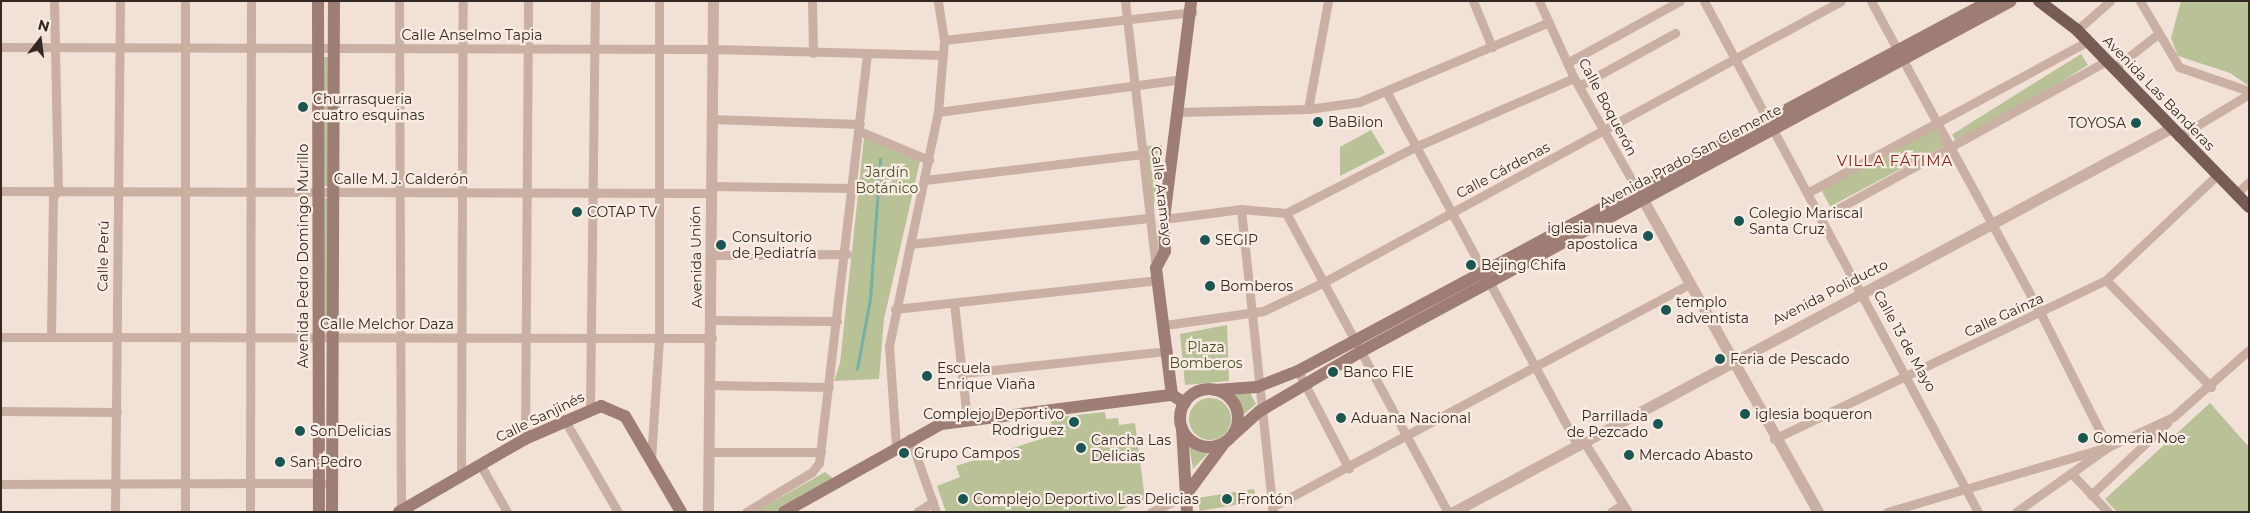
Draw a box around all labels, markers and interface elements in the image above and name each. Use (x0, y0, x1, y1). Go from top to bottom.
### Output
north arrow (15, 15, 65, 65)
text: N (36, 15, 52, 36)
street label: Calle Anselmo Tapia (402, 27, 542, 43)
street label: Avenida Las Banderas (2100, 32, 2218, 154)
street label: Calle Boquerón (1575, 55, 1641, 159)
place label: Churrasqueria cuatro esquinas (313, 91, 425, 124)
marker: Churrasqueria cuatro esquinas (297, 101, 309, 113)
street label: Avenida Prado San Clemente (1596, 101, 1784, 211)
place label: BaBilon (1328, 114, 1383, 130)
place label: TOYOSA (2068, 115, 2126, 131)
marker: BaBilon (1312, 116, 1324, 128)
marker: TOYOSA (2130, 117, 2142, 129)
street label: Calle Cárdenas (1453, 138, 1553, 202)
street label: Avenida Pedro Domingo Murillo (295, 144, 311, 368)
street label: Calle Aramayo (1148, 145, 1176, 247)
district label: VILLA FÁTIMA (1835, 152, 1955, 170)
park label: Jardín Botánico (856, 164, 918, 196)
street label: Calle M. J. Calderón (334, 171, 468, 187)
place label: COTAP TV (587, 204, 657, 220)
place label: Colegio Mariscal Santa Cruz (1749, 205, 1863, 238)
marker: COTAP TV (571, 206, 583, 218)
street label: Avenida Unión (687, 206, 705, 308)
marker: Colegio Mariscal Santa Cruz (1733, 215, 1745, 227)
street label: Calle Perú (94, 220, 112, 292)
place label: iglesia nueva apostolica (1547, 220, 1638, 252)
place label: Consultorio de Pediatría (732, 229, 817, 262)
marker: iglesia nueva apostolica (1642, 230, 1654, 242)
place label: SEGIP (1215, 232, 1258, 248)
marker: SEGIP (1199, 234, 1211, 246)
marker: Consultorio de Pediatría (714, 238, 728, 252)
street label: Avenida Poliducto (1769, 256, 1891, 328)
place label: Bejing Chifa (1481, 257, 1566, 273)
marker: Bejing Chifa (1465, 259, 1477, 271)
place label: Bomberos (1220, 278, 1293, 294)
marker: Bomberos (1204, 280, 1216, 292)
street label: Calle 13 de Mayo (1870, 287, 1940, 395)
street label: Calle Gainza (1962, 289, 2046, 341)
place label: templo adventista (1676, 294, 1749, 326)
marker: templo adventista (1660, 304, 1672, 316)
street label: Calle Melchor Daza (320, 316, 454, 332)
park label: Plaza Bomberos (1169, 339, 1243, 372)
place label: Feria de Pescado (1730, 351, 1849, 367)
marker: Feria de Pescado (1714, 353, 1726, 365)
place label: Escuela Enrique Viaña (937, 360, 1035, 392)
place label: Banco FIE (1343, 364, 1414, 380)
marker: Banco FIE (1327, 366, 1339, 378)
marker: Escuela Enrique Viaña (921, 370, 933, 382)
street label: Calle Sanjinés (493, 388, 587, 446)
place label: Complejo Deportivo Rodriguez (923, 406, 1064, 438)
place label: iglesia boqueron (1755, 406, 1872, 422)
place label: Parrillada de Pezcado (1567, 408, 1648, 441)
marker: iglesia boqueron (1739, 408, 1751, 420)
place label: Aduana Nacional (1351, 410, 1471, 426)
marker: Aduana Nacional (1335, 412, 1347, 424)
marker: Complejo Deportivo Rodriguez (1068, 416, 1080, 428)
marker: Parrillada de Pezcado (1652, 418, 1664, 430)
place label: SonDelicias (310, 423, 391, 439)
marker: SonDelicias (294, 425, 306, 437)
place label: Gomeria Noe (2093, 430, 2186, 446)
place label: Cancha Las Delicias (1091, 432, 1171, 464)
marker: Gomeria Noe (2077, 432, 2089, 444)
marker: Cancha Las Delicias (1075, 442, 1087, 454)
place label: Grupo Campos (914, 445, 1020, 461)
marker: Grupo Campos (898, 447, 910, 459)
place label: Mercado Abasto (1639, 447, 1753, 463)
marker: Mercado Abasto (1623, 449, 1635, 461)
place label: San Pedro (290, 454, 362, 470)
marker: San Pedro (274, 456, 286, 468)
place label: Complejo Deportivo Las Delicias (973, 491, 1199, 507)
place label: Frontón (1237, 491, 1293, 507)
marker: Complejo Deportivo Las Delicias (957, 493, 969, 505)
marker: Frontón (1221, 493, 1233, 505)

